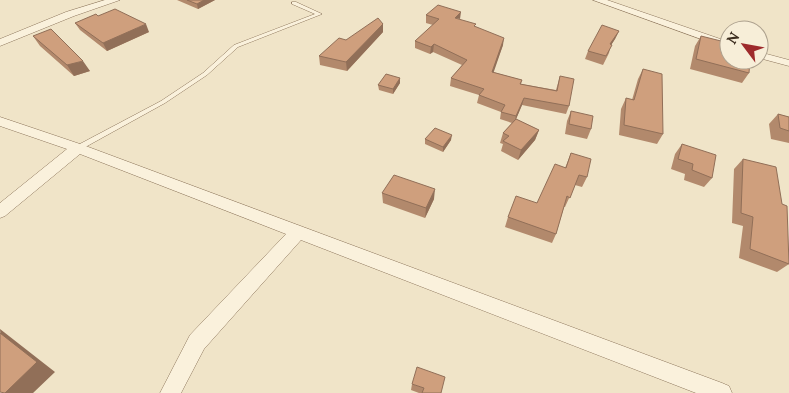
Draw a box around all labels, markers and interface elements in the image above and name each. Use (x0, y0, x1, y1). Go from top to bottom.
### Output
north arrow (719, 20, 769, 70)
text: N (722, 29, 744, 47)

